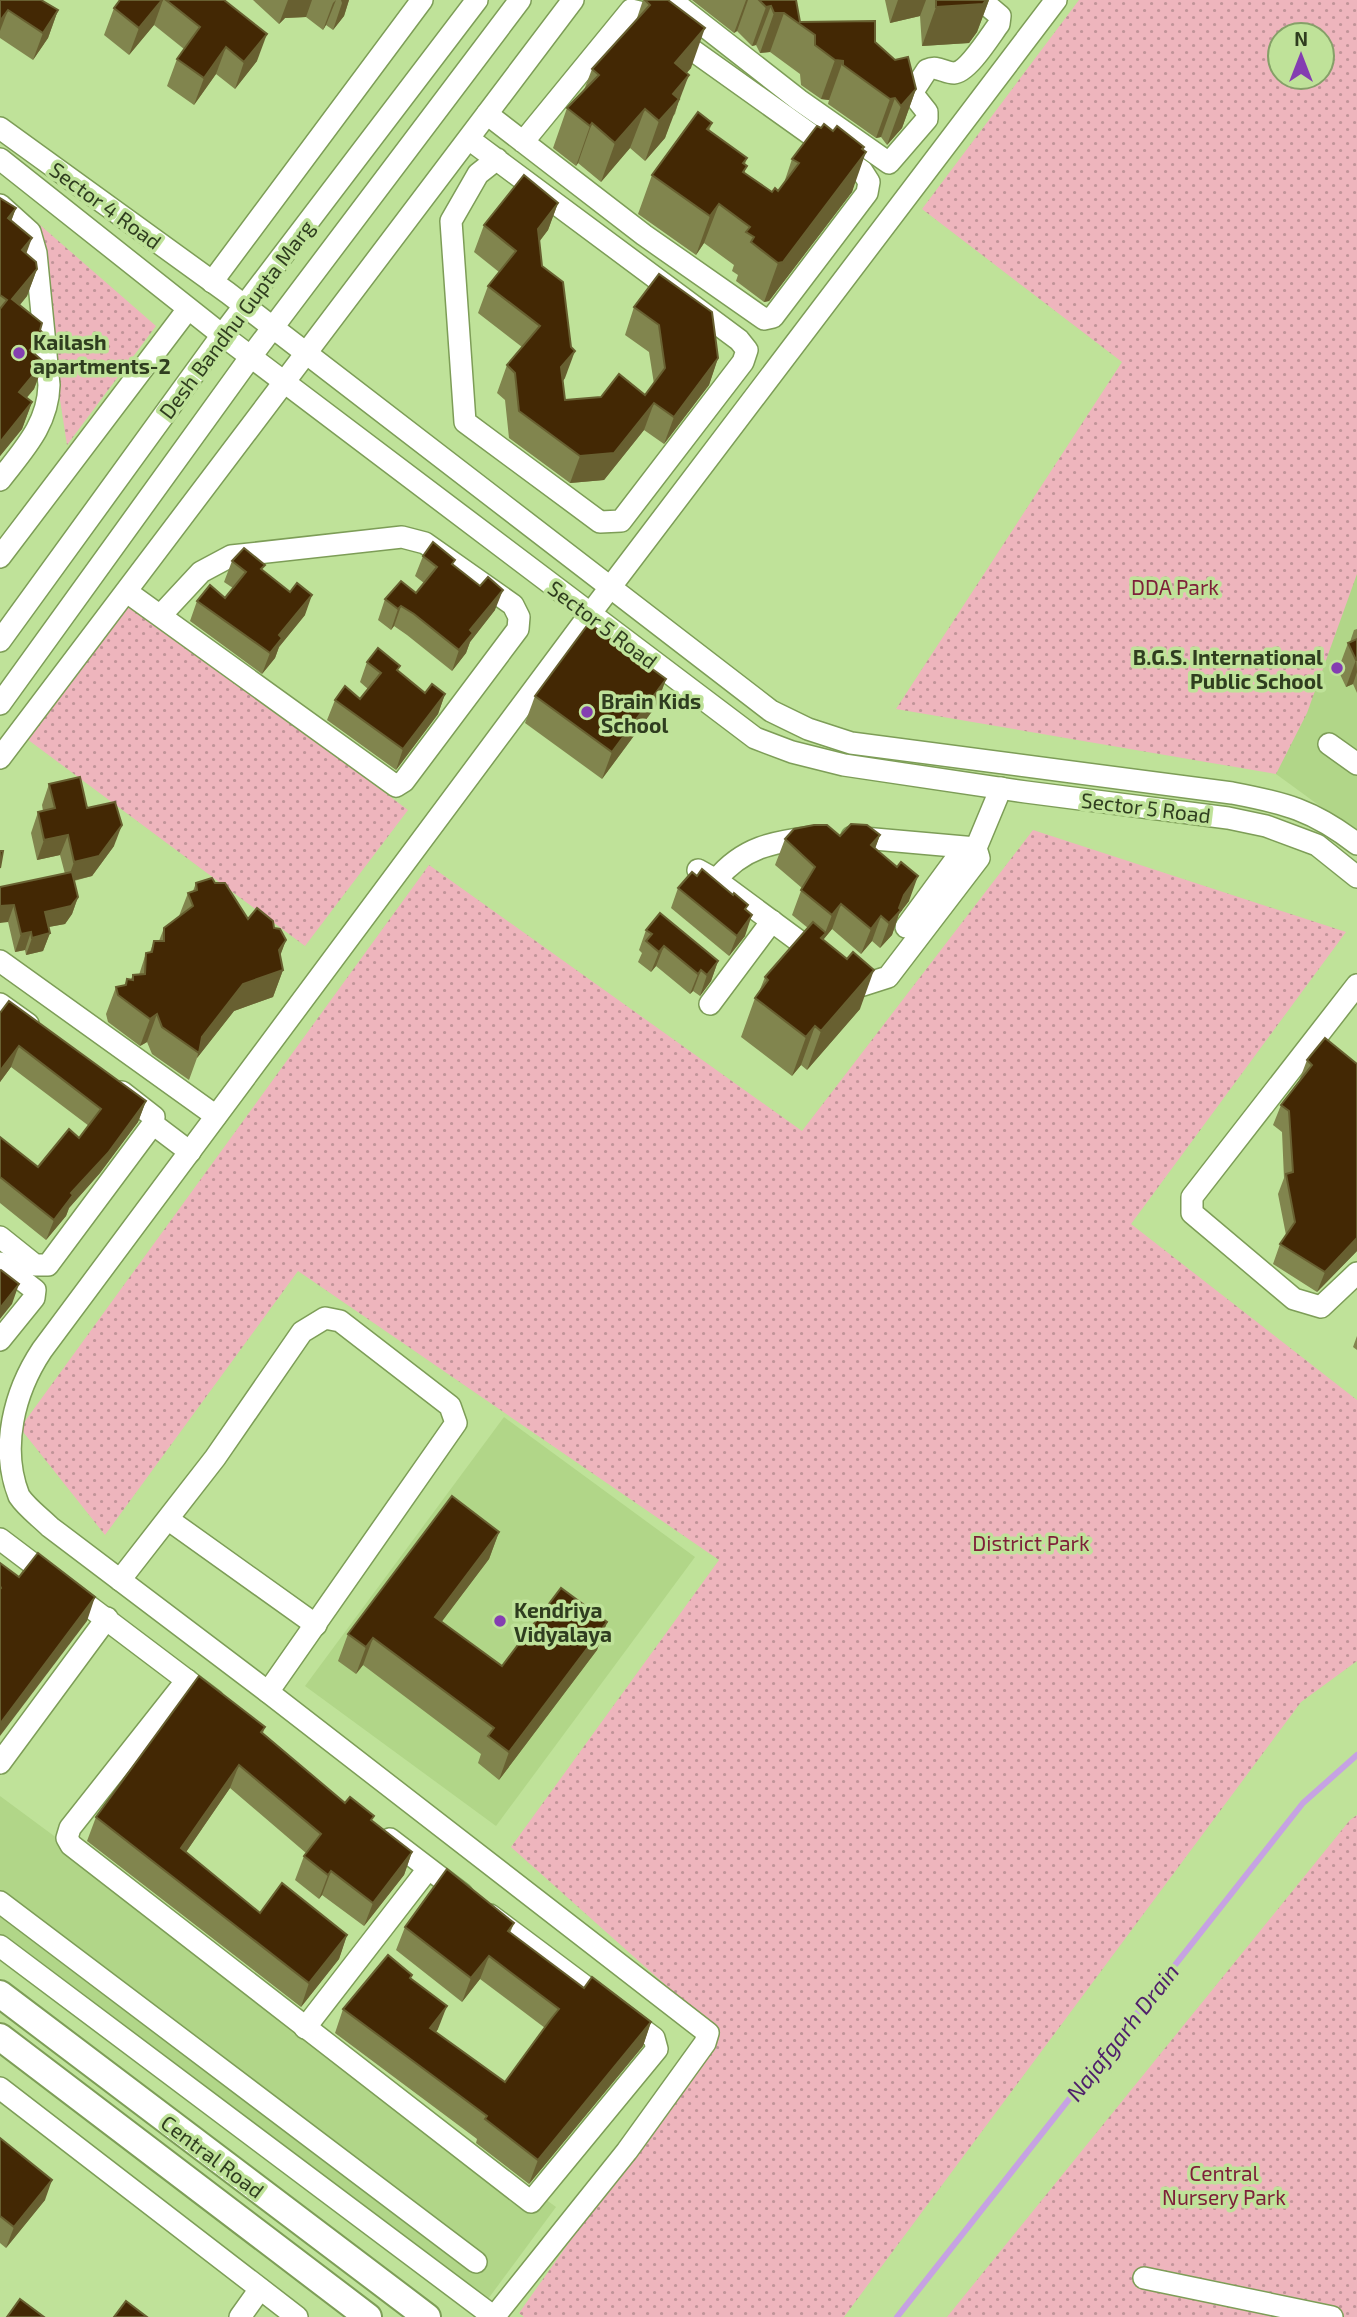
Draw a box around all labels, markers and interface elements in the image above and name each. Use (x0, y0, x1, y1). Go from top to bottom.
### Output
north arrow (1266, 21, 1336, 91)
text: N (1294, 27, 1308, 50)
street label: Sector 4 Road (45, 156, 167, 254)
street label: Desh Bandhu Gupta Marg (153, 215, 319, 423)
place label: Kailash apartments-2 (33, 329, 171, 378)
marker: Kailash apartments-2 (11, 345, 27, 361)
park label: DDA Park (1131, 574, 1219, 599)
street label: Sector 5 Road (543, 575, 663, 673)
place label: B.G.S. International Public School (1133, 644, 1323, 693)
marker: B.G.S. International Public School (1329, 660, 1345, 676)
place label: Brain Kids School (601, 688, 701, 737)
marker: Brain Kids School (579, 704, 595, 720)
street label: Sector 5 Road (1080, 787, 1212, 827)
park label: District Park (972, 1530, 1090, 1555)
place label: Kendriya Vidyalaya (514, 1597, 612, 1647)
marker: Kendriya Vidyalaya (492, 1613, 508, 1629)
water label: Najafgarh Drain (1060, 1958, 1184, 2106)
street label: Central Road (157, 2109, 269, 2203)
park label: Central Nursery Park (1162, 2160, 1286, 2209)

